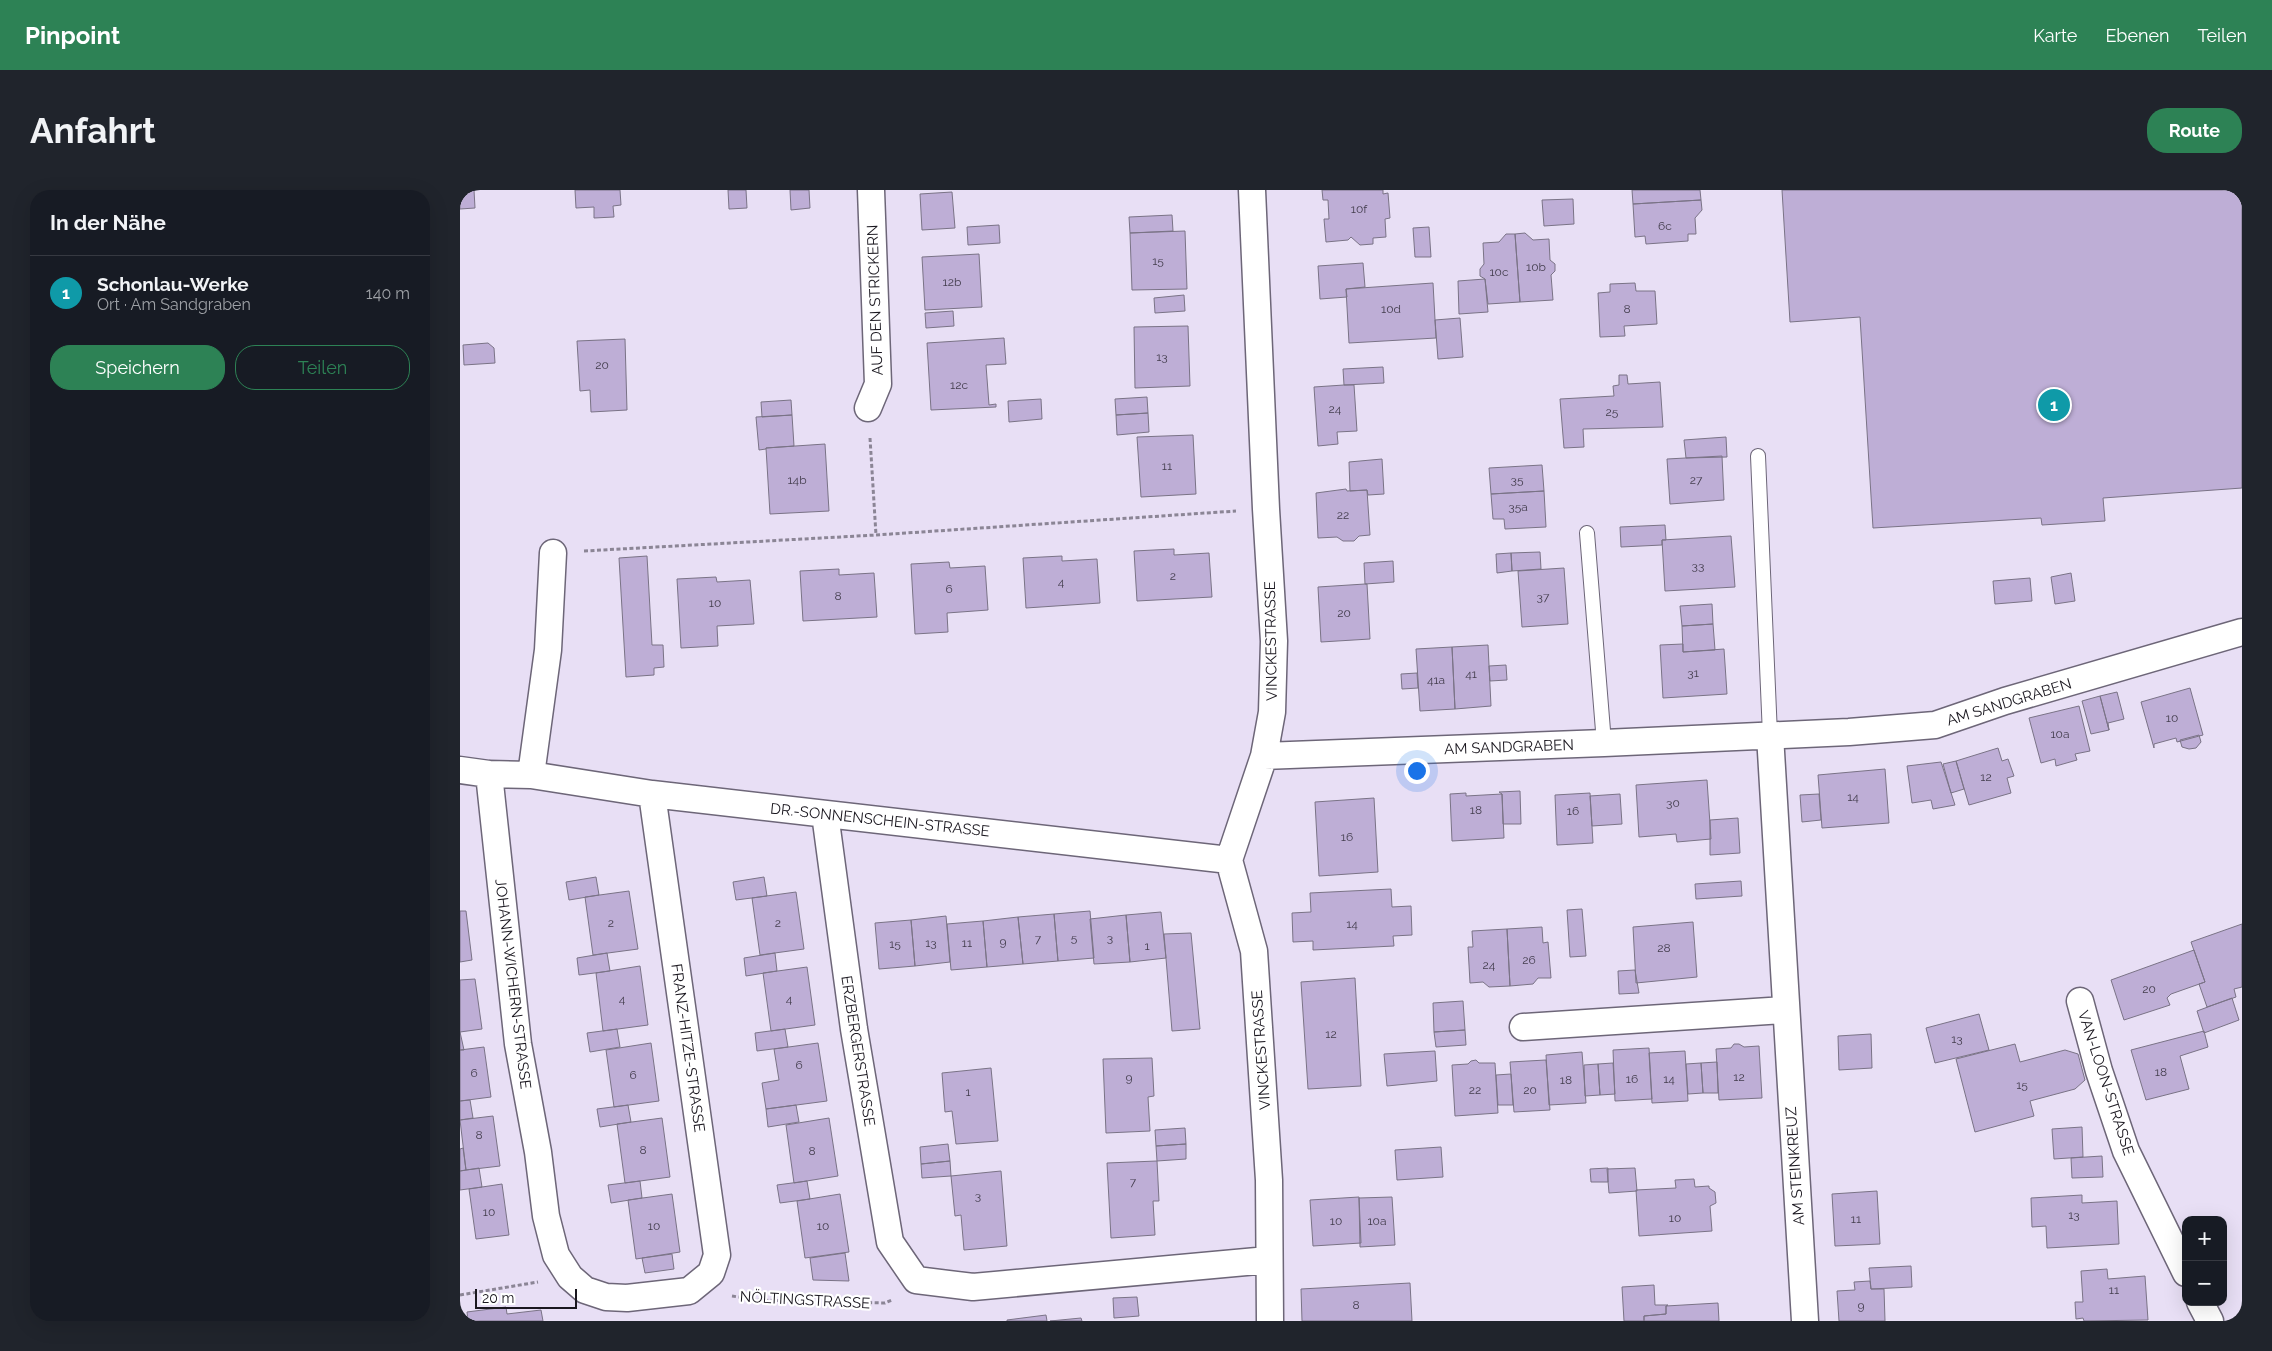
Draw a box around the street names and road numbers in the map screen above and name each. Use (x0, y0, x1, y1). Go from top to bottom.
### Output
street label: AUF DEN STRICKERN (863, 224, 887, 376)
street label: VINCKESTRASSE (1261, 581, 1281, 701)
street label: AM SANDGRABEN (1944, 674, 2074, 730)
street label: AM SANDGRABEN (1444, 736, 1574, 758)
street label: DR.-SONNENSCHEIN-STRASSE (769, 800, 991, 840)
street label: JOHANN-WICHERN-STRASSE (491, 878, 535, 1090)
street label: FRANZ-HITZE-STRASSE (667, 963, 709, 1133)
street label: ERZBERGERSTRASSE (837, 974, 879, 1128)
street label: VINCKESTRASSE (1248, 990, 1274, 1110)
street label: VAN-LOON-STRASSE (2074, 1008, 2138, 1158)
street label: AM STEINKREUZ (1782, 1106, 1808, 1226)
street label: NÖLTINGSTRASSE (739, 1287, 871, 1312)

